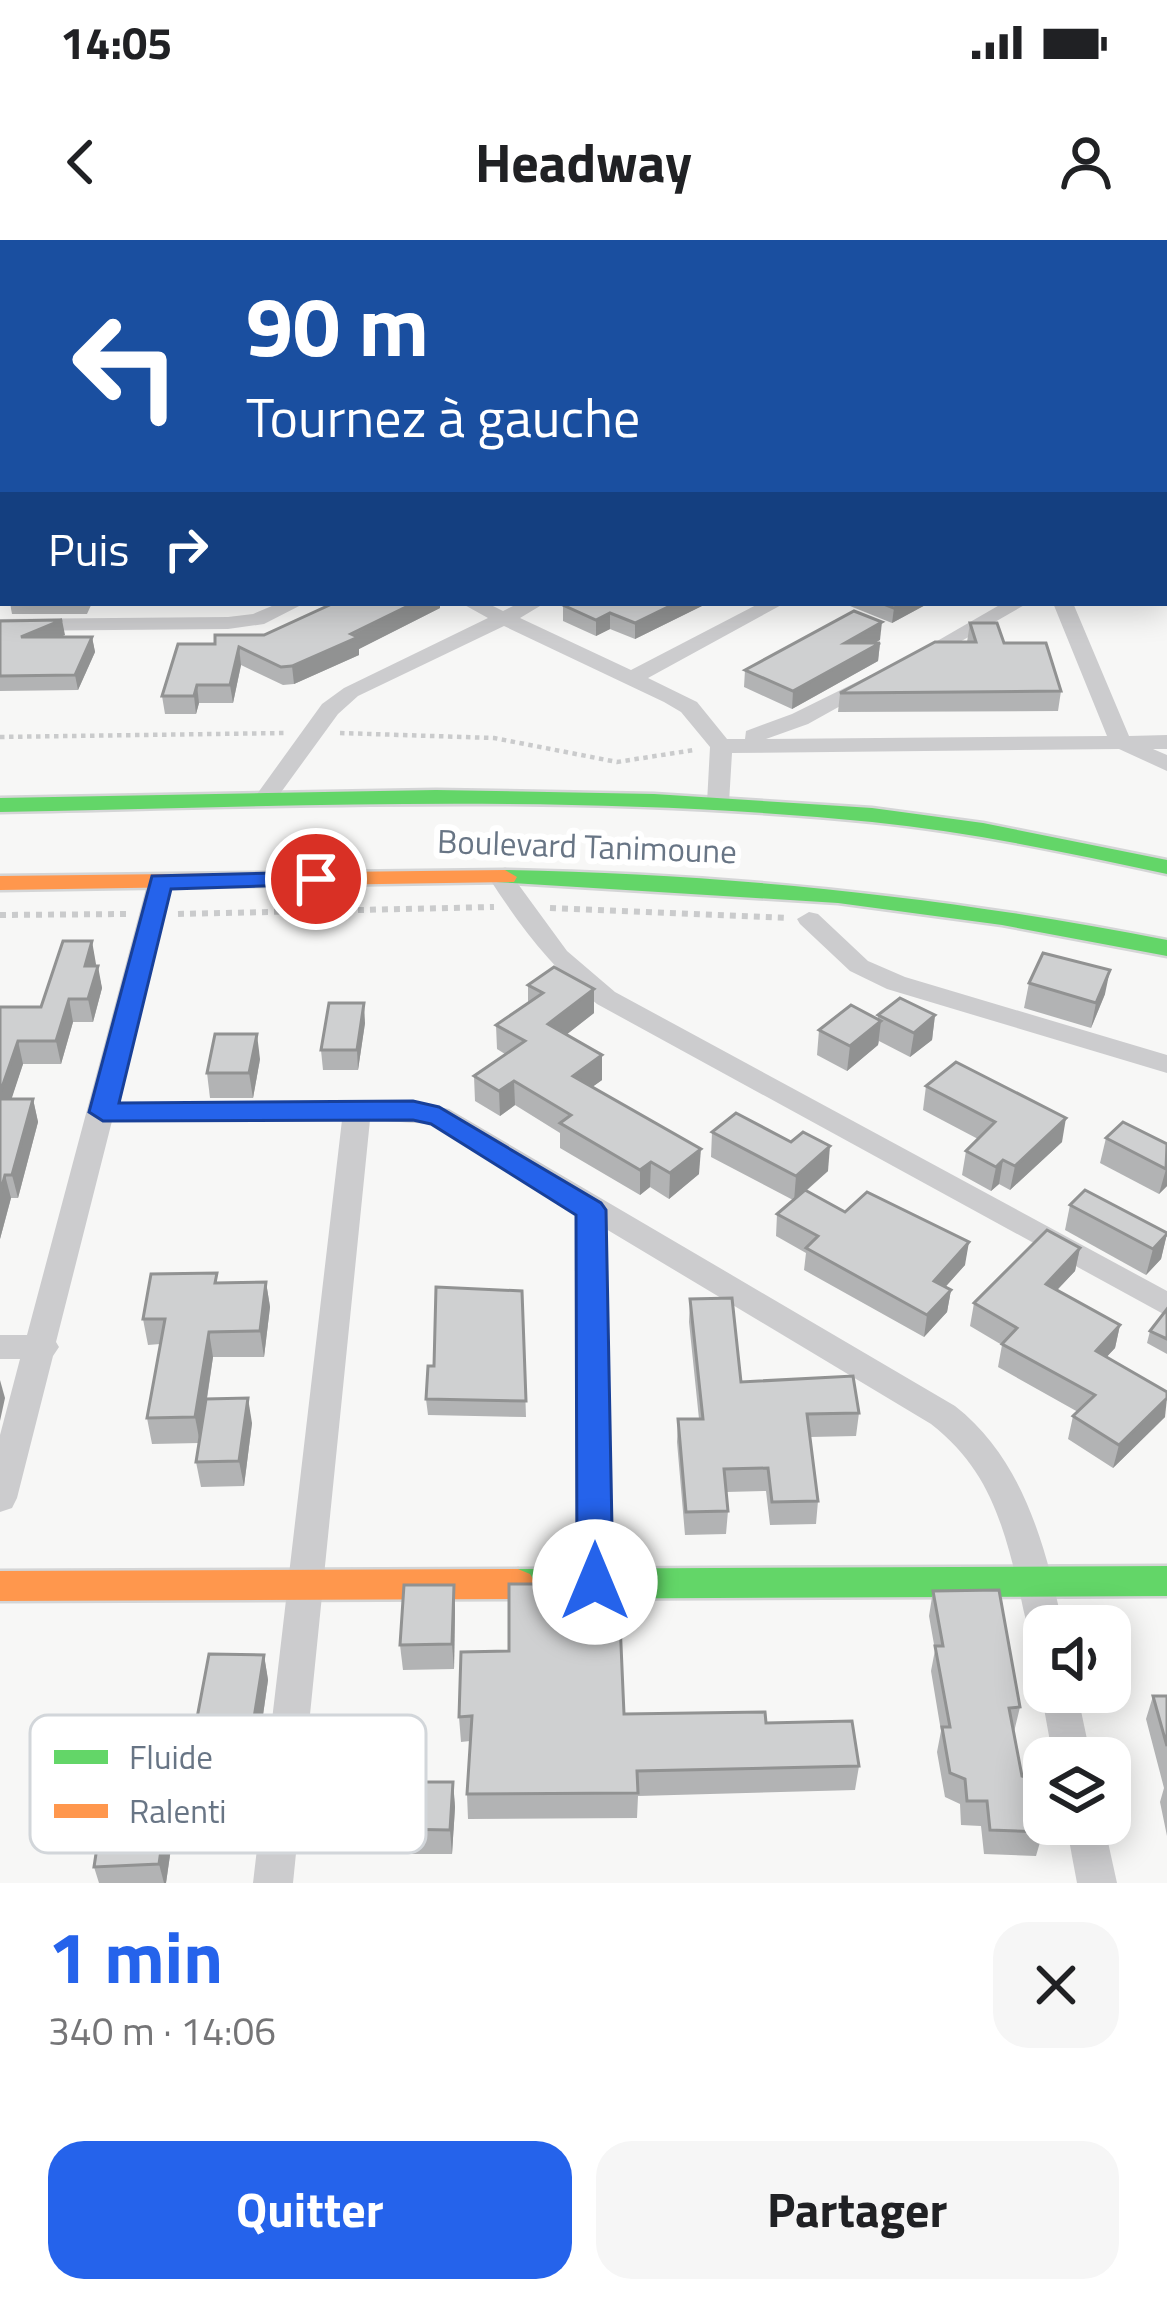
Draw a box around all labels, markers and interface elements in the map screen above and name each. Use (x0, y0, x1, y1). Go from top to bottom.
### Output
text: 14:05 (60, 8, 172, 76)
text: Headway (475, 121, 692, 203)
icon: back (48, 129, 114, 195)
icon: person (1053, 129, 1119, 195)
text: 90 m (246, 261, 429, 389)
icon: left (48, 288, 204, 444)
text: Tournez à gauche (246, 376, 640, 458)
text: Puis (48, 515, 129, 583)
icon: right (153, 516, 219, 582)
street label: Boulevard Tanimoune (436, 816, 738, 876)
pin (265, 828, 367, 930)
icon: arrive (283, 846, 349, 912)
position arrow (532, 1519, 658, 1645)
map controls (1023, 1605, 1131, 1845)
button: sound (1023, 1605, 1131, 1713)
legend (30, 1715, 426, 1853)
text: Fluide (129, 1732, 213, 1782)
button: layers (1023, 1737, 1131, 1845)
text: Ralenti (129, 1786, 227, 1836)
text: 1 min (48, 1901, 223, 2011)
button: close (993, 1922, 1119, 2048)
text: 340 m · 14:06 (48, 2001, 276, 2060)
button: Quitter (48, 2141, 572, 2279)
button: Partager (596, 2141, 1119, 2279)

